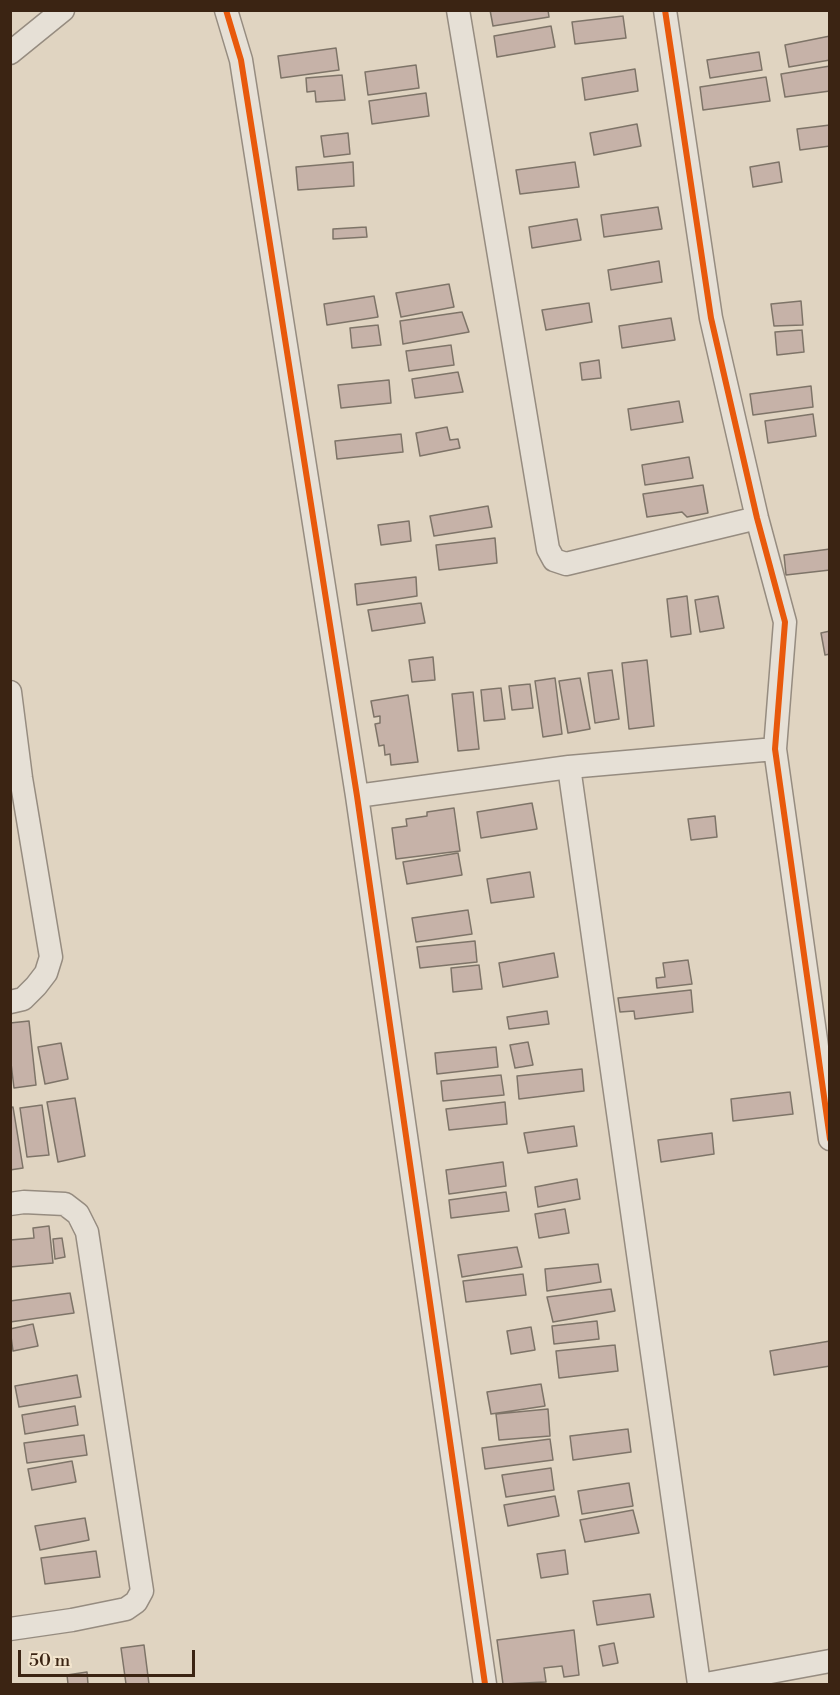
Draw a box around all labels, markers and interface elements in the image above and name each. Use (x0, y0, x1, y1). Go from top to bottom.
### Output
scale bar (21, 1638, 198, 1676)
text: 50 m (29, 1649, 70, 1672)

